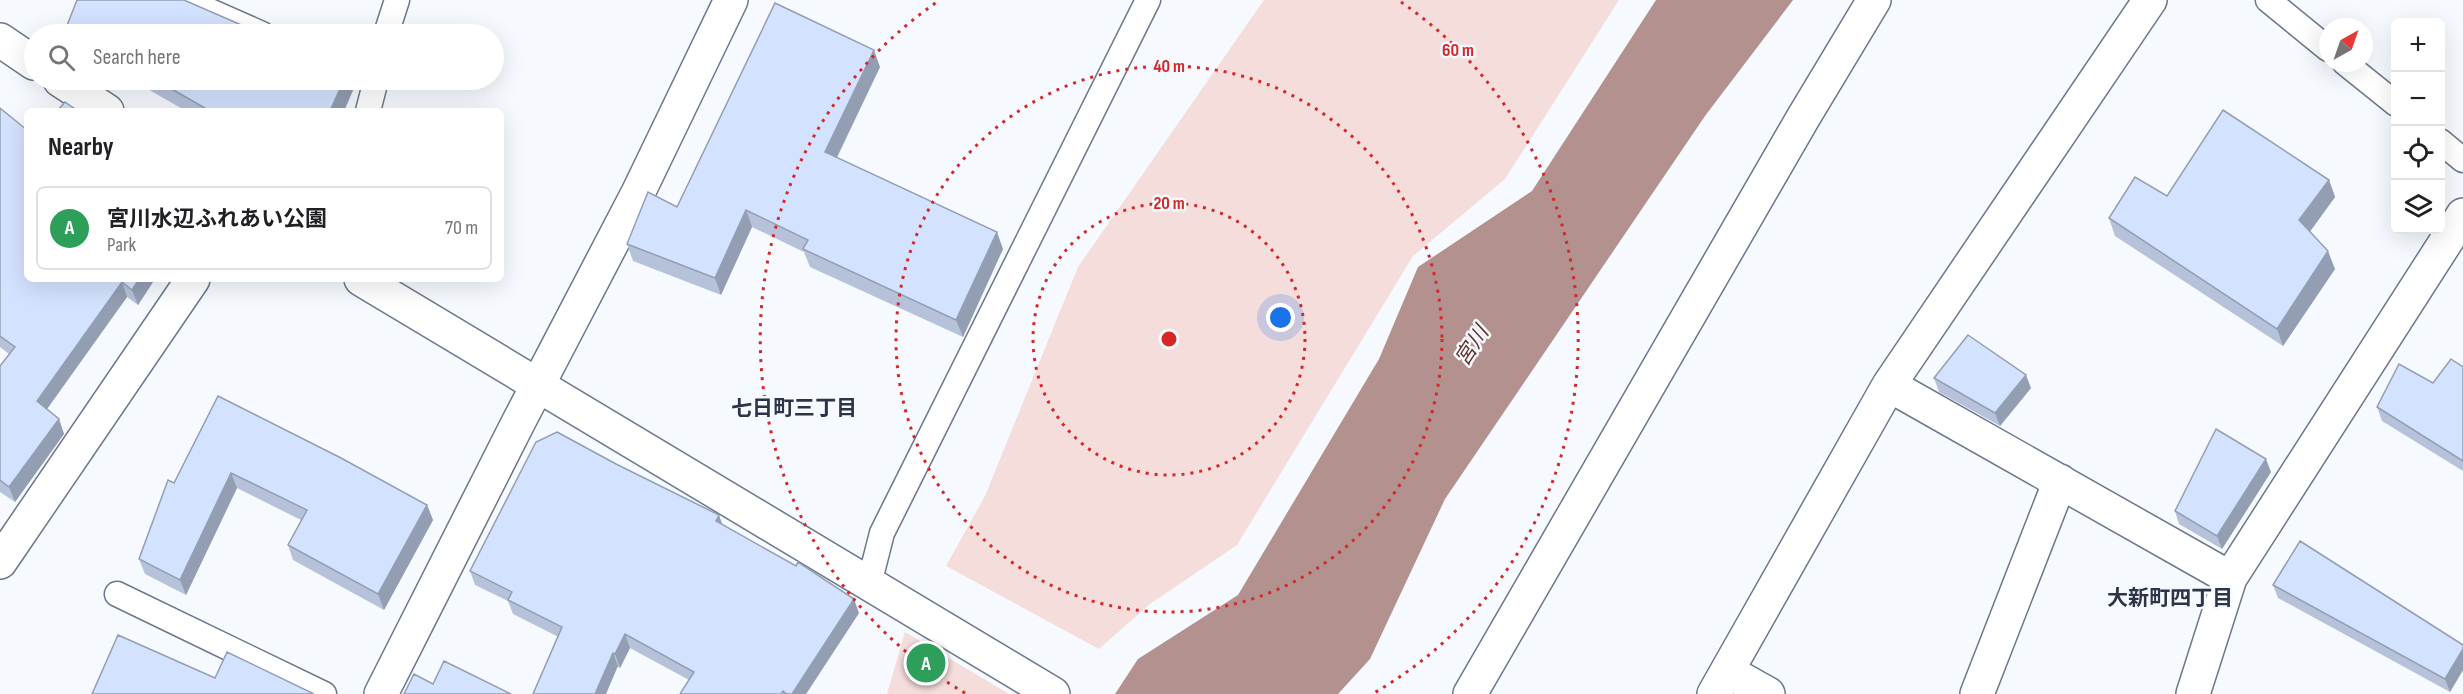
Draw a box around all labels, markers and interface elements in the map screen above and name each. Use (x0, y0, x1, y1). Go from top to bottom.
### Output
north arrow (2319, 18, 2373, 72)
map controls (2391, 18, 2445, 234)
button: + (2391, 18, 2445, 72)
search box (24, 24, 504, 90)
text: 60 m (1442, 40, 1474, 61)
icon: search (45, 41, 78, 74)
text: Search here (93, 44, 180, 71)
text: 40 m (1153, 56, 1185, 77)
button: − (2391, 72, 2445, 126)
button: locate (2391, 126, 2445, 180)
text: Nearby (48, 132, 114, 163)
button: layers (2391, 180, 2445, 234)
text: 20 m (1153, 193, 1185, 214)
text: 宮川水辺ふれあい公園 (107, 206, 327, 233)
text: A (65, 216, 74, 240)
text: 70 m (445, 216, 478, 240)
text: Park (107, 233, 136, 257)
your location (1266, 303, 1295, 332)
water label: 宮川 (1450, 320, 1495, 370)
centre of rings (1159, 329, 1179, 349)
district label: 七日町三丁目 (731, 396, 857, 421)
district label: 大新町四丁目 (2107, 586, 2233, 611)
pin: A (906, 640, 946, 686)

